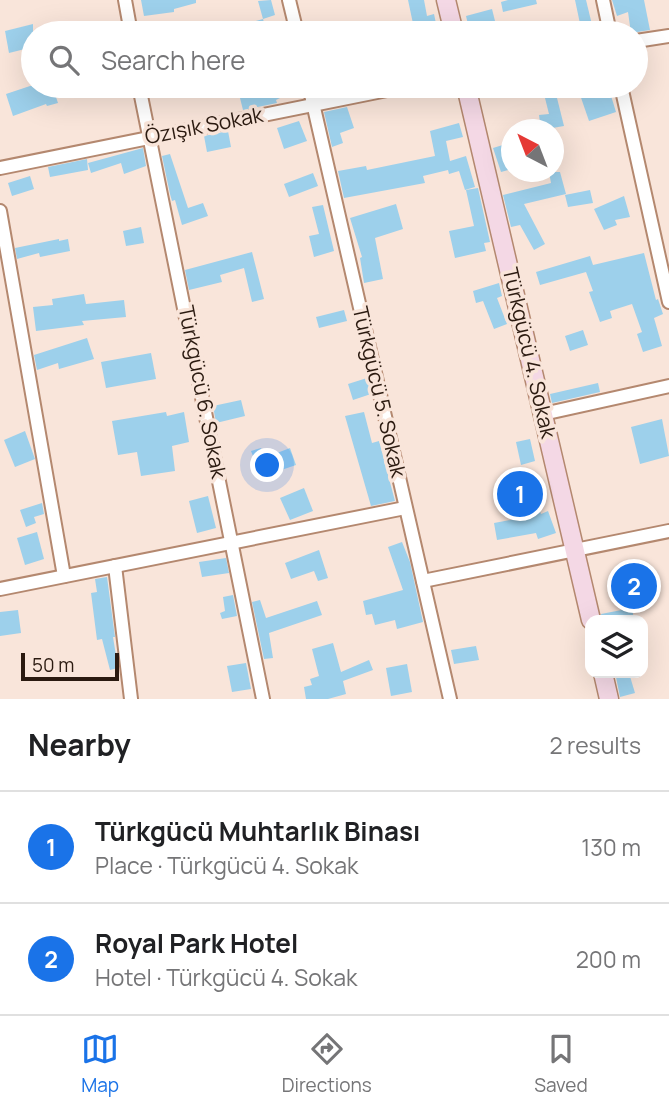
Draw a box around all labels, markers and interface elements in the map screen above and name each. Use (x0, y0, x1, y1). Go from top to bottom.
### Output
search box (21, 21, 648, 98)
icon: search (45, 41, 83, 79)
text: Search here (101, 42, 246, 78)
street label: Özışık Sokak (142, 100, 266, 150)
north arrow (501, 119, 564, 182)
street label: Türkgücü 4. Sokak (497, 265, 563, 441)
street label: Türkgücü 6. Sokak (172, 303, 234, 481)
street label: Türkgücü 5. Sokak (347, 304, 413, 481)
your location (250, 448, 284, 482)
pin: 1 (497, 468, 543, 520)
pin: 2 (611, 560, 657, 612)
map controls (585, 615, 648, 678)
button: layers (585, 615, 648, 678)
scale bar (21, 650, 119, 682)
text: 50 m (32, 652, 74, 678)
text: Nearby (28, 724, 131, 765)
text: 2 results (549, 729, 641, 761)
text: Türkgücü Muhtarlık Binası (95, 813, 420, 849)
text: 1 (46, 831, 56, 863)
text: 130 m (581, 831, 641, 863)
text: Place · Türkgücü 4. Sokak (95, 849, 358, 881)
text: Royal Park Hotel (95, 925, 298, 961)
text: 2 (44, 943, 58, 975)
text: 200 m (576, 943, 641, 975)
text: Hotel · Türkgücü 4. Sokak (95, 961, 357, 993)
tab: Map (81, 1030, 119, 1098)
tab: Directions (282, 1030, 372, 1098)
tab: Saved (534, 1030, 588, 1098)

